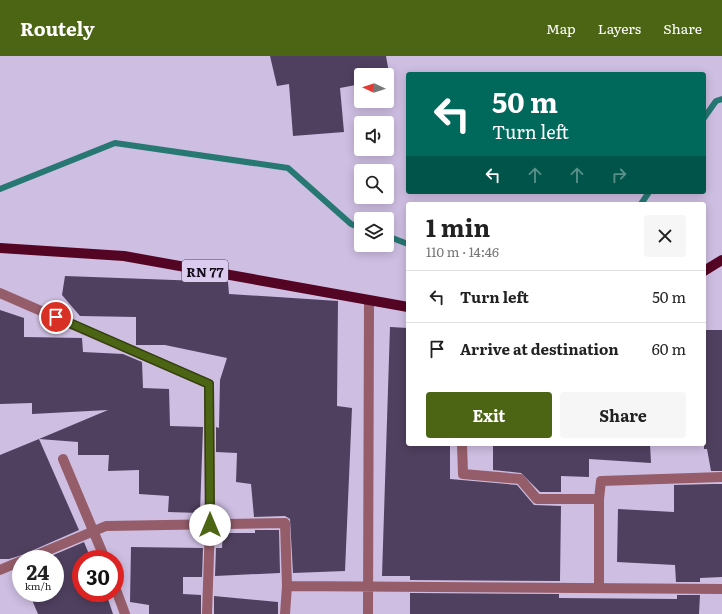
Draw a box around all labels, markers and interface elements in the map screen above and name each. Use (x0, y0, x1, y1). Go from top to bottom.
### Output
text: Routely (20, 14, 95, 42)
text: Map (546, 18, 576, 38)
text: Layers (598, 18, 641, 38)
text: Share (663, 18, 702, 38)
north arrow (354, 68, 394, 108)
map controls (354, 68, 394, 252)
text: 50 m (492, 80, 558, 122)
icon: left (426, 88, 478, 140)
button: sound (354, 116, 394, 156)
text: Turn left (492, 118, 569, 145)
button: search (354, 164, 394, 204)
icon: left (482, 164, 504, 186)
icon: ahead (524, 164, 546, 186)
icon: ahead (566, 164, 588, 186)
icon: right (608, 164, 630, 186)
text: 1 min (426, 209, 490, 244)
button: layers (354, 212, 394, 252)
button: close (644, 215, 686, 257)
text: 110 m · 14:46 (426, 242, 499, 261)
road number: RN 77 (182, 260, 228, 282)
text: Turn left (460, 285, 529, 308)
text: 50 m (652, 285, 686, 308)
icon: left (426, 286, 448, 308)
pin (39, 300, 73, 334)
icon: arrive (45, 306, 67, 328)
text: Arrive at destination (460, 337, 619, 360)
text: 60 m (652, 337, 686, 360)
icon: arrive (426, 338, 448, 360)
button: Exit (426, 392, 552, 438)
button: Share (560, 392, 686, 438)
position arrow (189, 504, 231, 546)
speed limit sign: 30 (72, 550, 124, 602)
text: 24 (27, 556, 49, 586)
text: km/h (25, 578, 51, 593)

